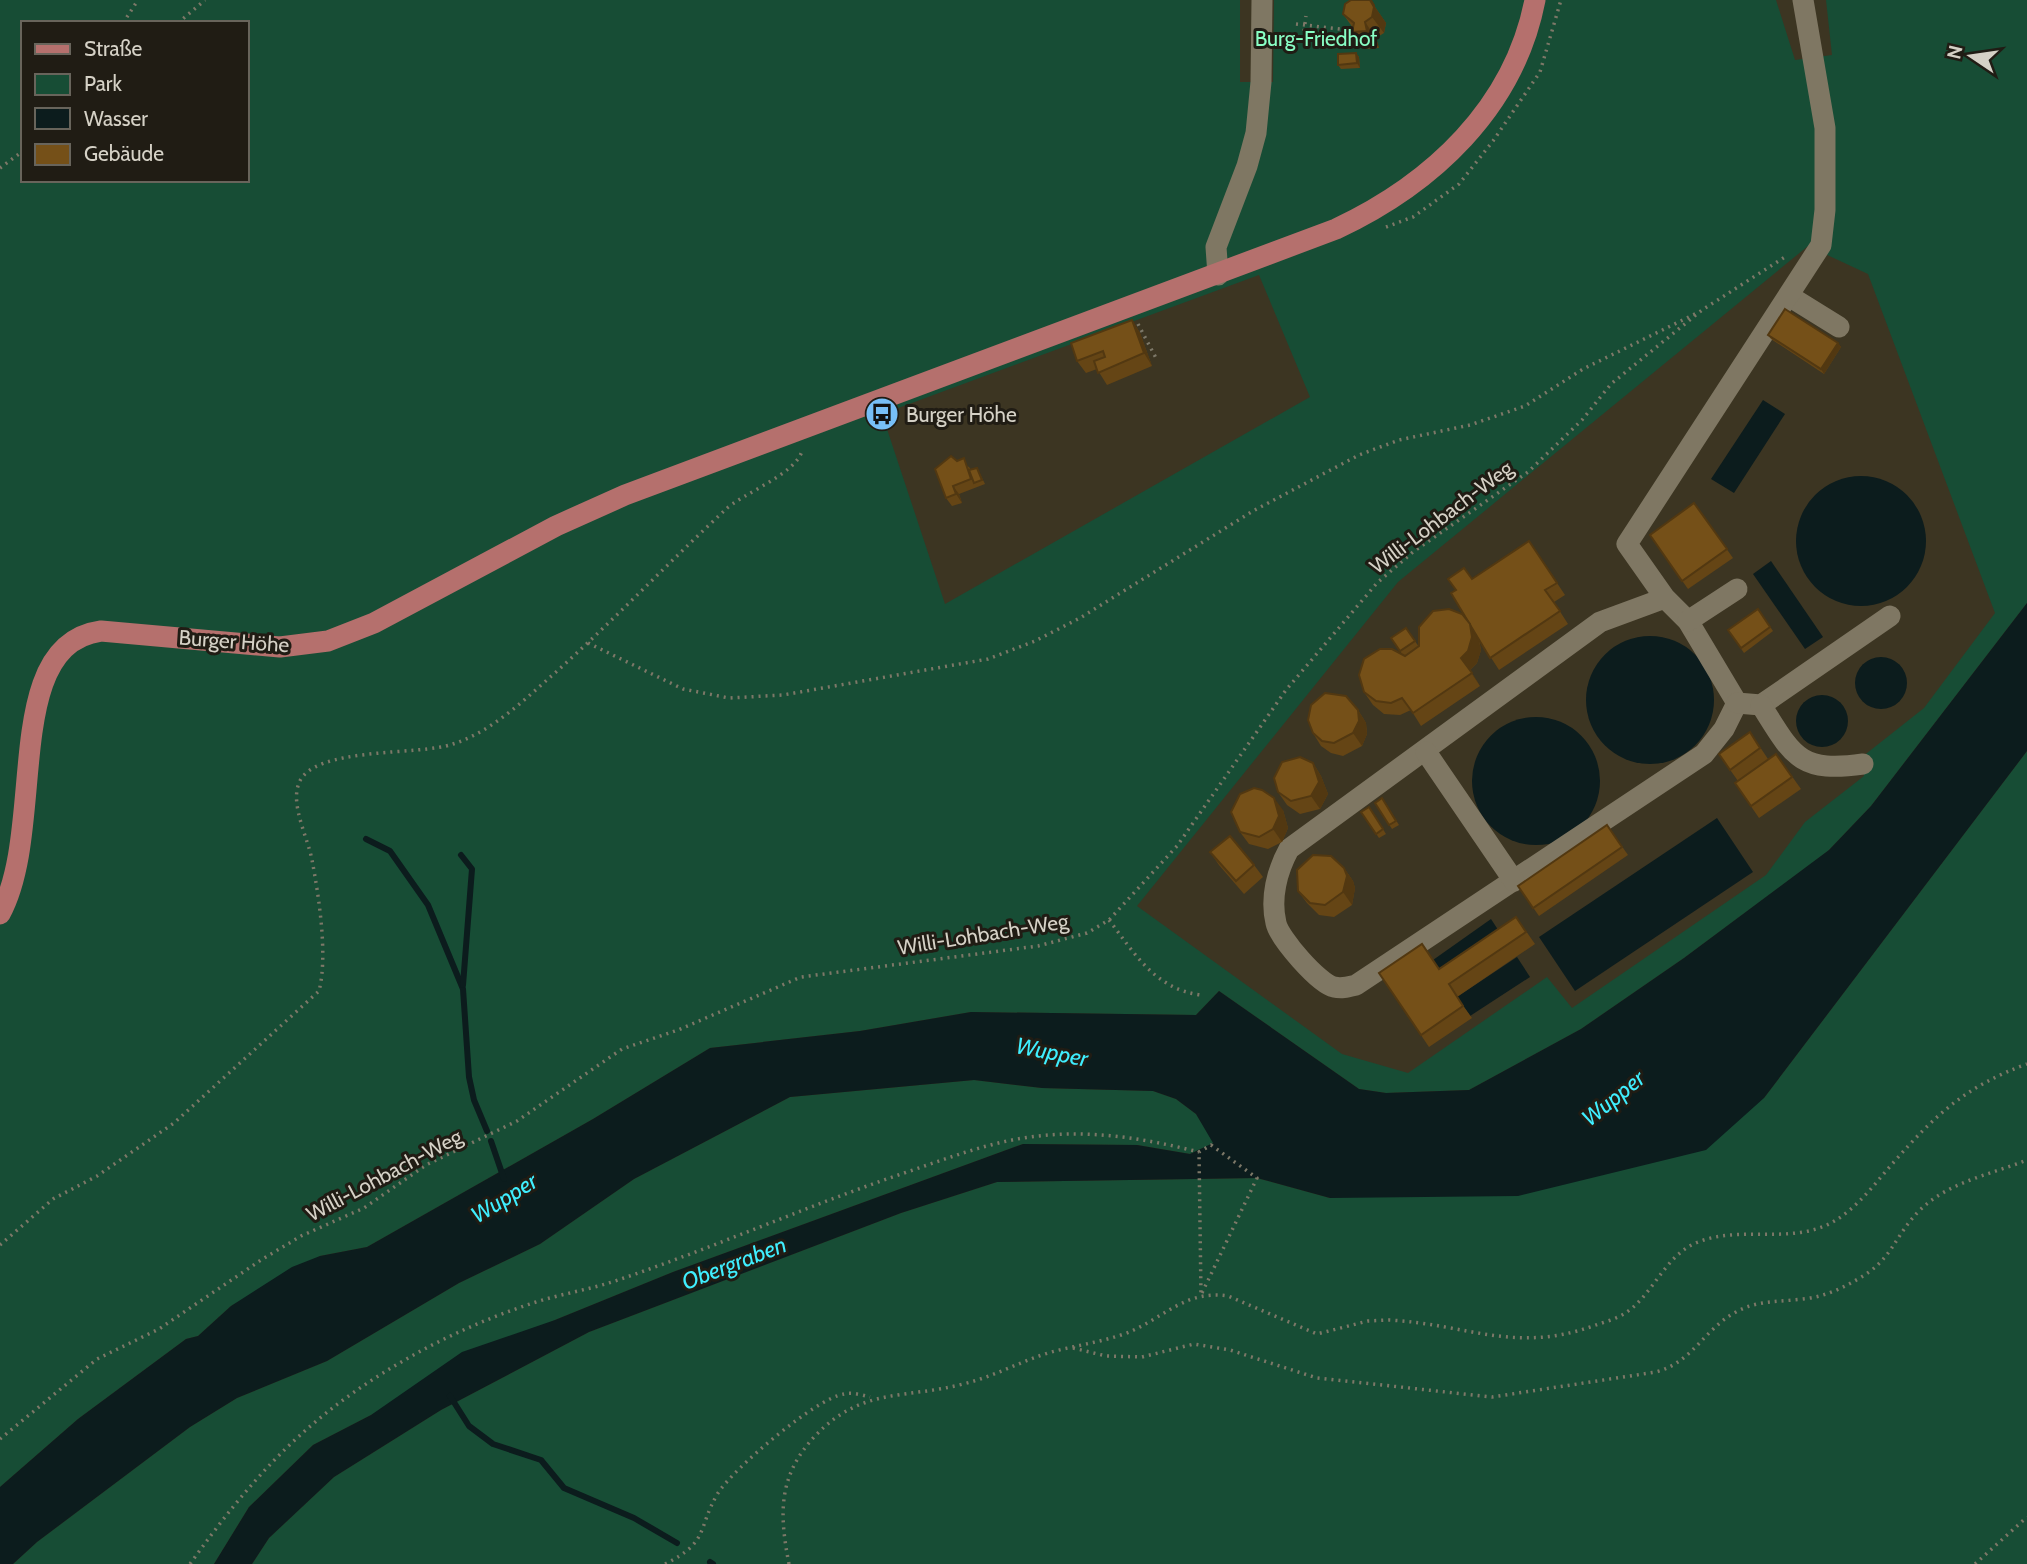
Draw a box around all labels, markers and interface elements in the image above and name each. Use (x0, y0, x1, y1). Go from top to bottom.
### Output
legend (21, 21, 248, 182)
north arrow (1936, 21, 2006, 91)
park label: Burg-Friedhof (1255, 26, 1377, 51)
text: Straße (84, 36, 143, 61)
text: N (1942, 43, 1968, 61)
text: Park (84, 71, 122, 96)
text: Wasser (84, 106, 148, 131)
text: Gebäude (84, 141, 164, 166)
bus stop icon: Burger Höhe (863, 395, 901, 433)
place label: Burger Höhe (906, 402, 1017, 427)
street label: Willi-Lohbach-Weg (1365, 455, 1518, 579)
street label: Burger Höhe (178, 625, 290, 657)
street label: Willi-Lohbach-Weg (896, 908, 1071, 960)
water label: Wupper (1014, 1031, 1091, 1073)
water label: Wupper (1576, 1064, 1651, 1132)
street label: Willi-Lohbach-Weg (302, 1123, 466, 1226)
water label: Wupper (466, 1166, 543, 1229)
water label: Obergraben (678, 1230, 790, 1296)

